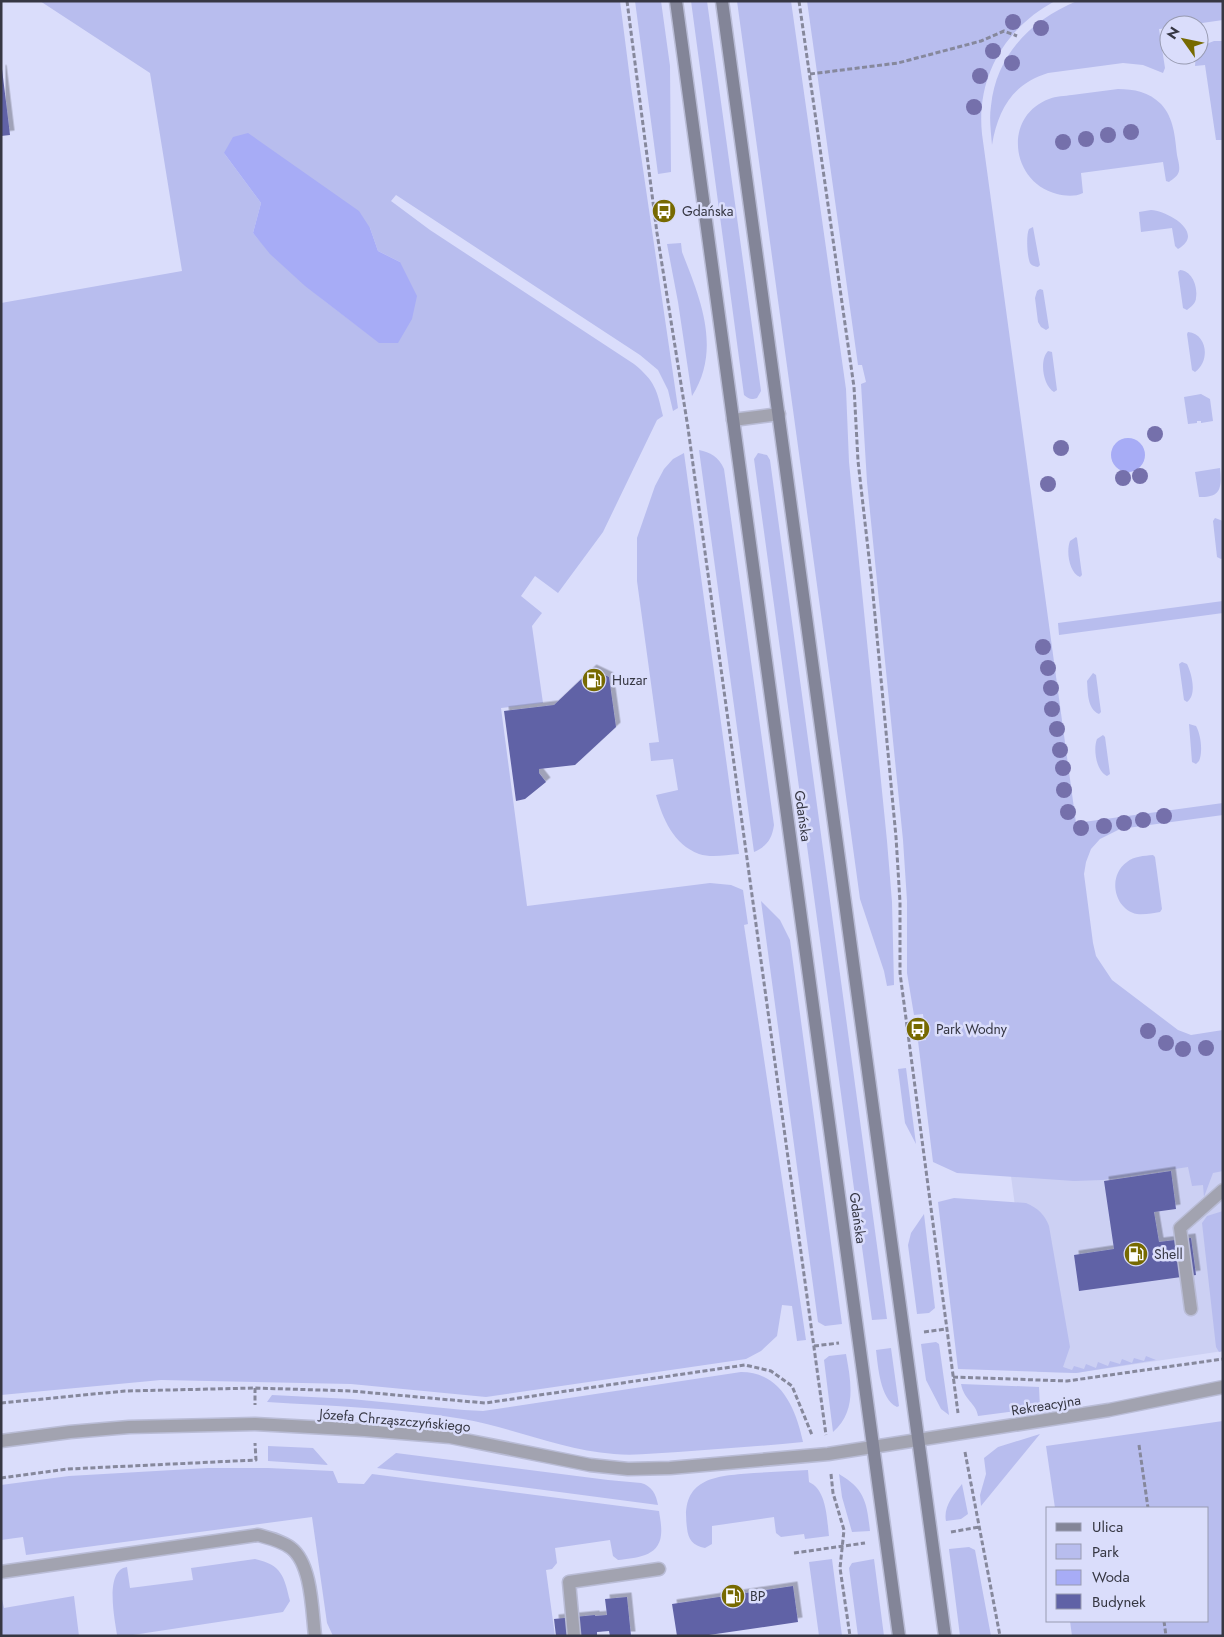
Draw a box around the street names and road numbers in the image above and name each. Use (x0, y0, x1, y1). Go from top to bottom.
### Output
street label: Gdańska (790, 789, 816, 843)
street label: Gdańska (845, 1191, 871, 1245)
street label: Rekreacyjna (1010, 1390, 1082, 1420)
street label: Józefa Chrząszczyńskiego (317, 1403, 472, 1437)

